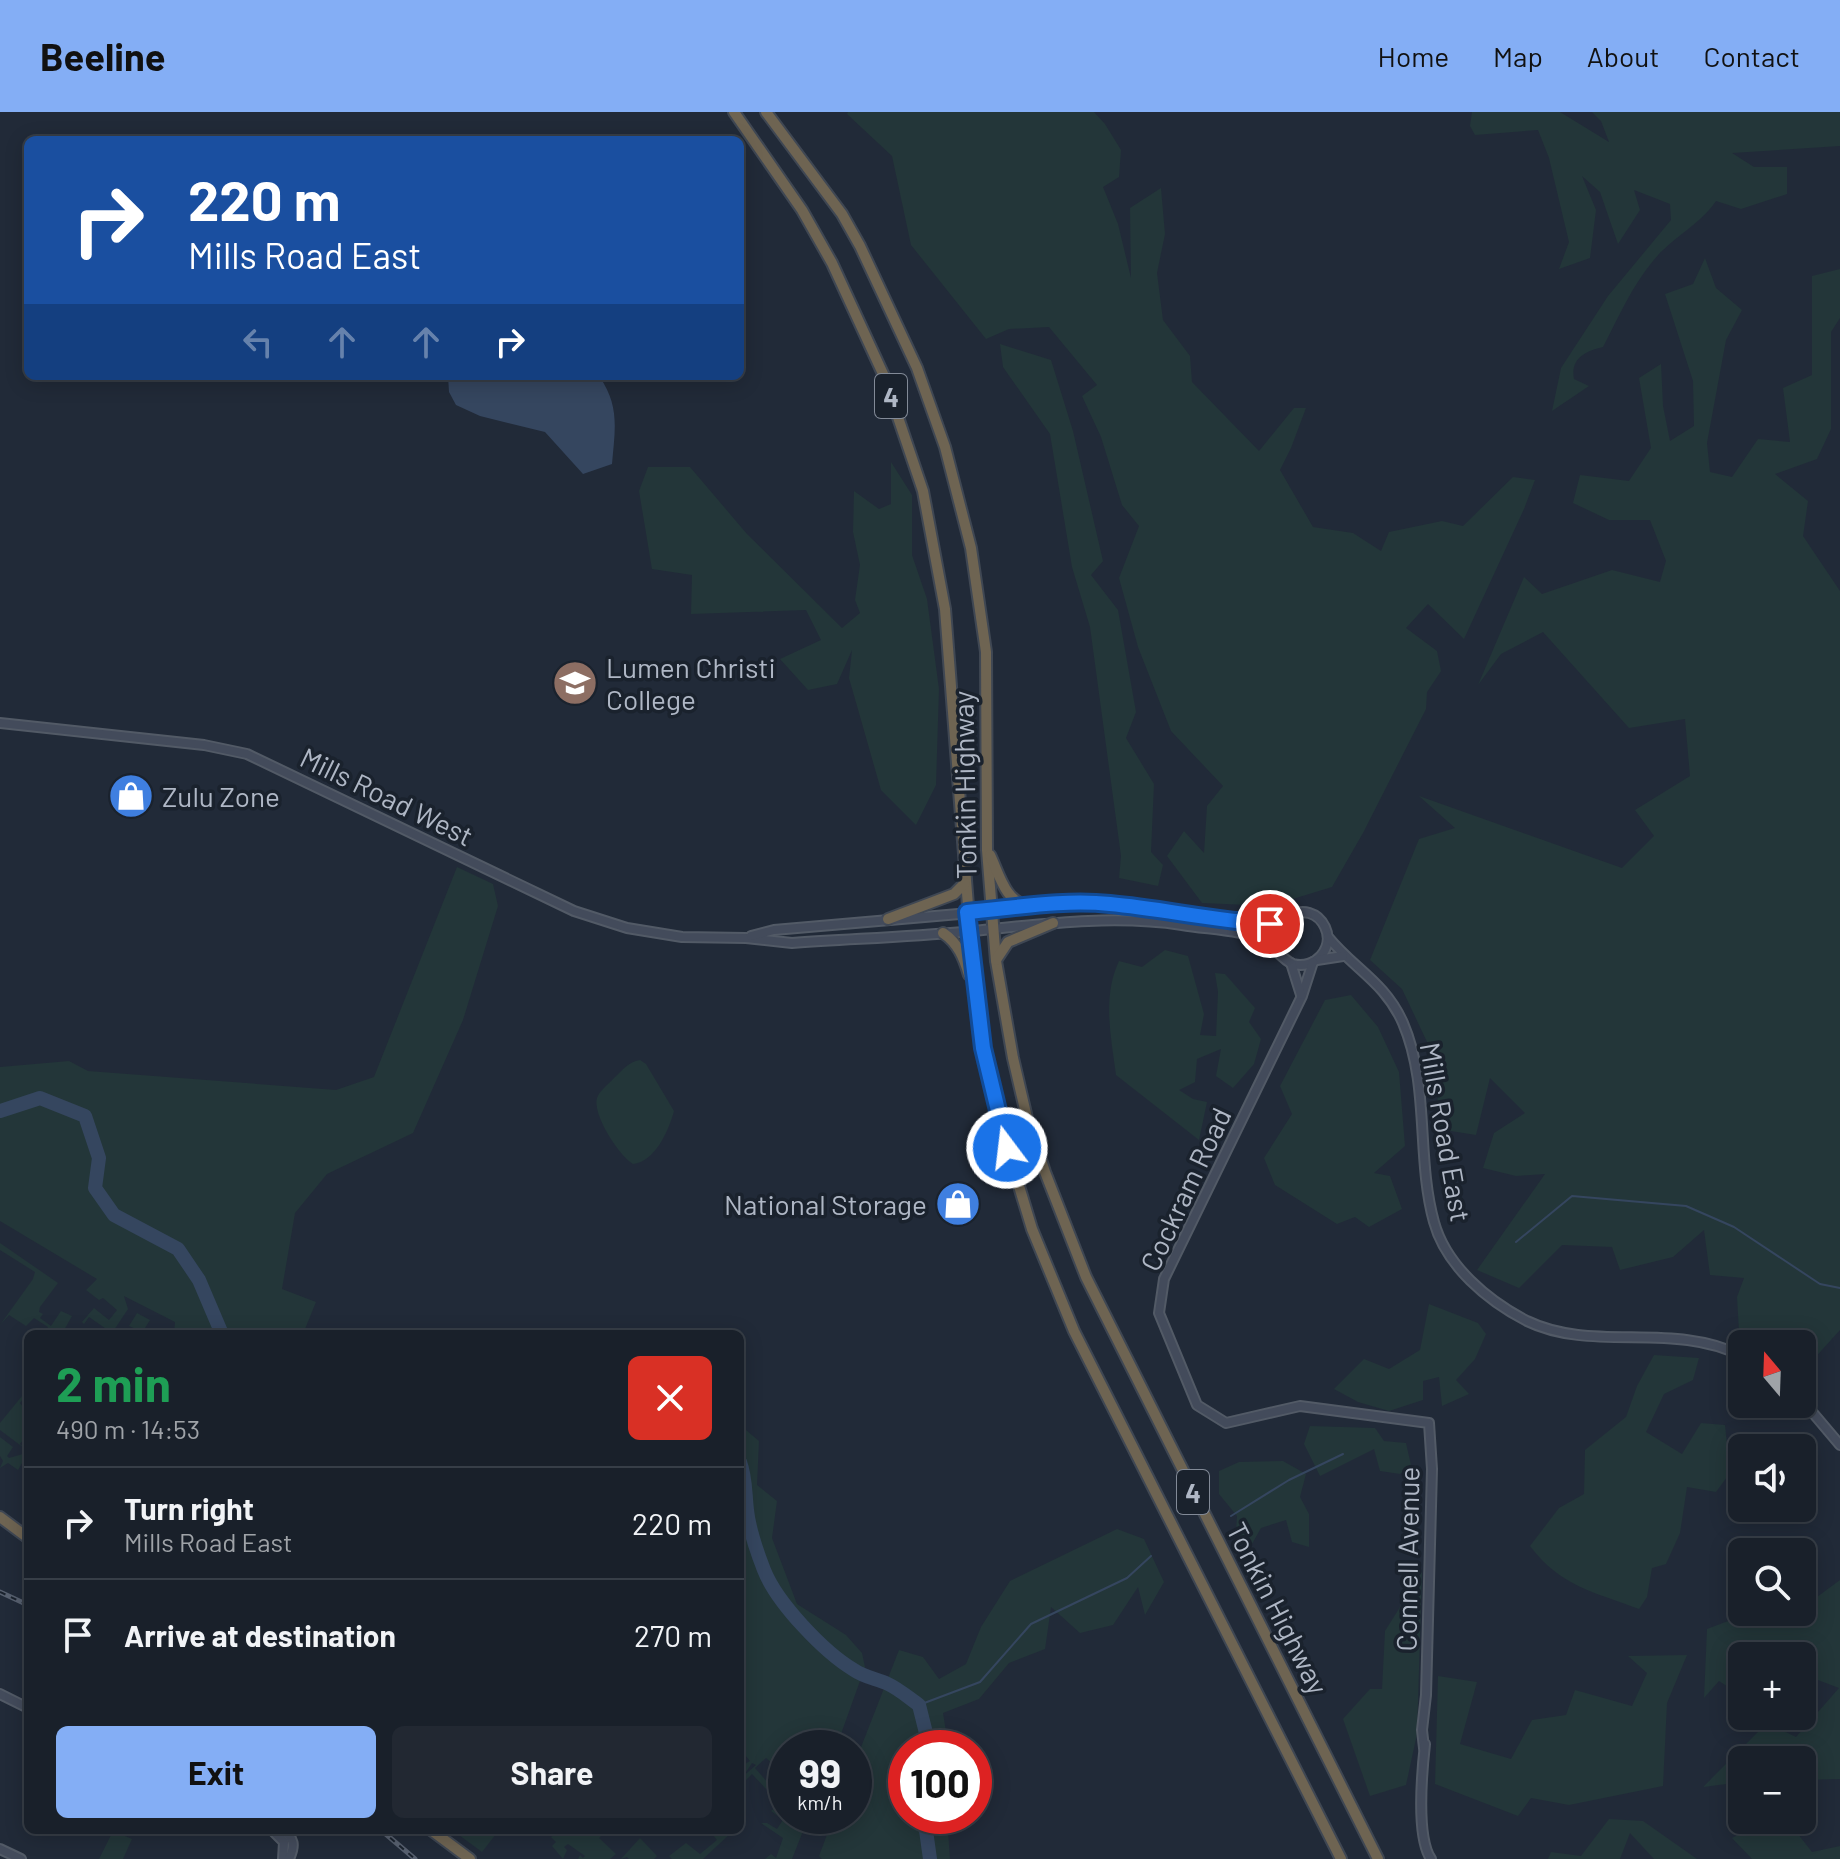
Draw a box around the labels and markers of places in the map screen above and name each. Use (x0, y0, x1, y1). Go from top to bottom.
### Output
place label: Lumen Christi College (606, 650, 776, 716)
school or university icon: Lumen Christi College (551, 659, 599, 707)
shop icon: Zulu Zone (107, 772, 155, 820)
place label: Zulu Zone (162, 779, 280, 813)
pin (1236, 890, 1304, 958)
shop icon: National Storage (934, 1180, 982, 1228)
place label: National Storage (724, 1187, 927, 1221)

